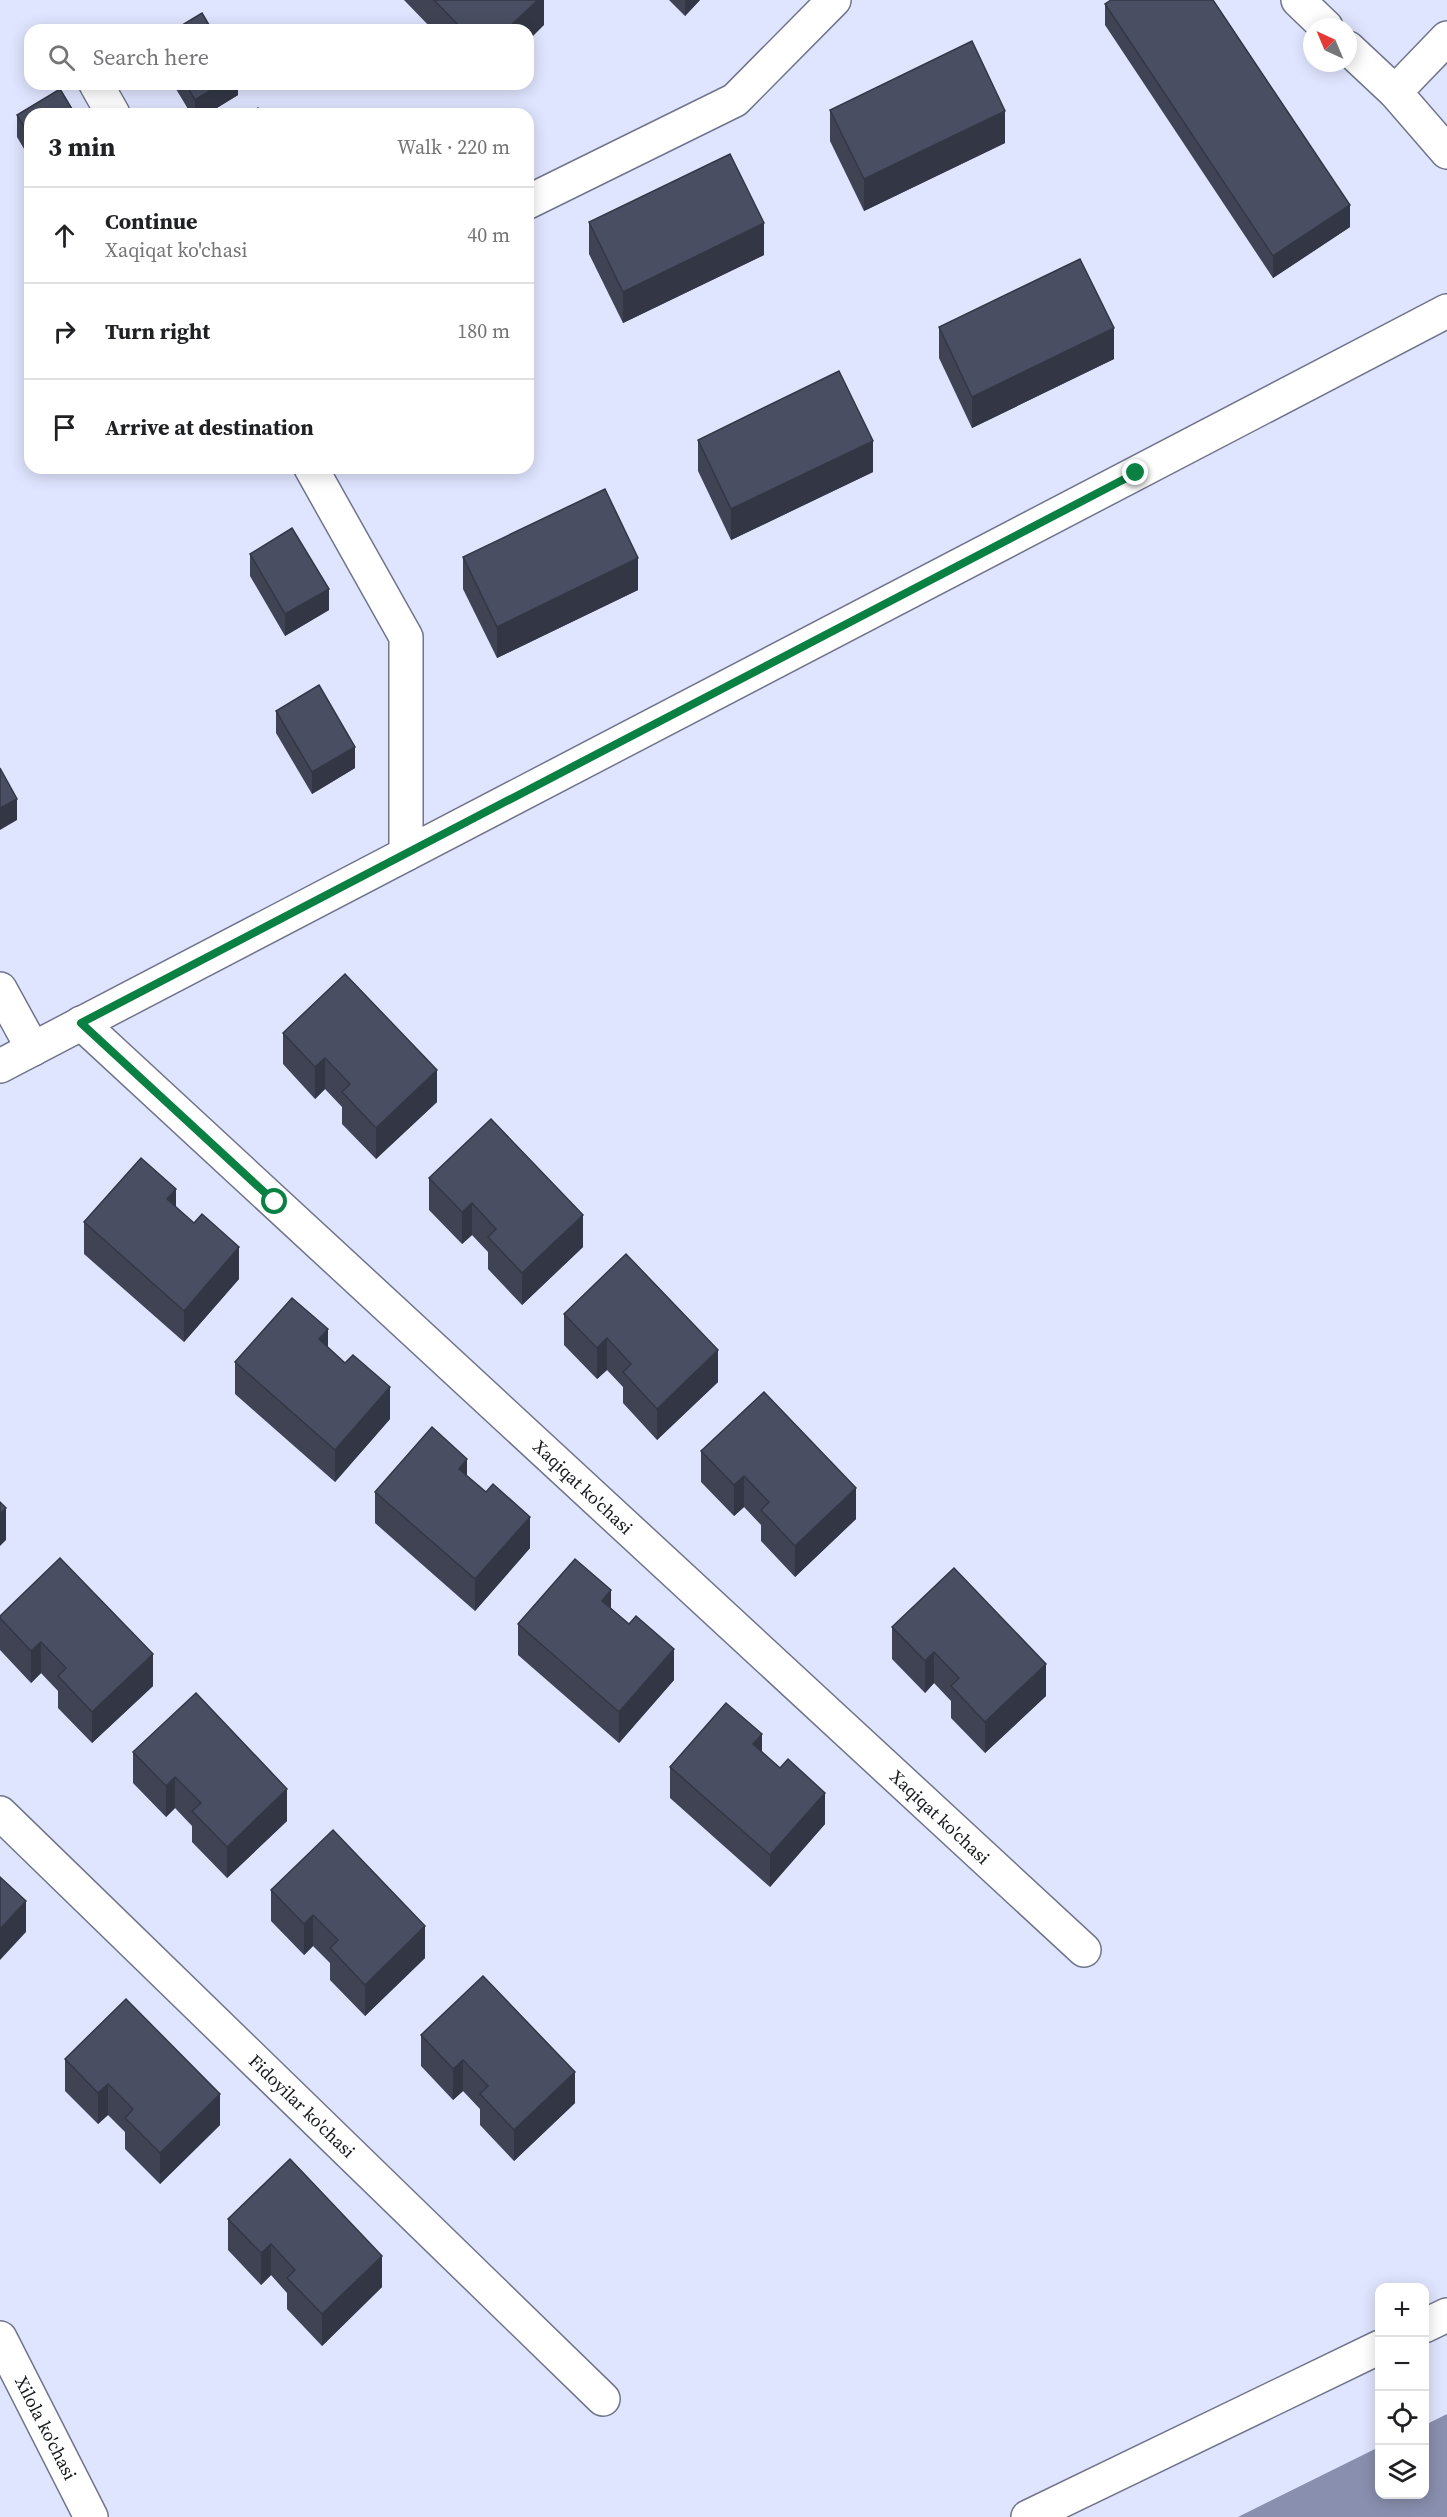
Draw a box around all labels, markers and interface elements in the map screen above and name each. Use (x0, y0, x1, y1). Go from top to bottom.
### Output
north arrow (1303, 18, 1357, 72)
search box (24, 24, 534, 90)
icon: search (45, 41, 78, 74)
text: Search here (93, 42, 209, 72)
text: 3 min (48, 129, 115, 165)
text: Walk · 220 m (397, 133, 510, 161)
text: Continue (105, 206, 198, 236)
icon: ahead (48, 219, 81, 252)
text: 40 m (467, 221, 510, 249)
text: Xaqiqat ko'chasi (105, 236, 247, 264)
icon: right (48, 315, 81, 348)
text: Turn right (105, 316, 210, 346)
text: 180 m (457, 317, 510, 345)
icon: arrive (48, 411, 81, 444)
text: Arrive at destination (105, 412, 314, 442)
route end (1122, 459, 1148, 485)
route start (261, 1188, 287, 1214)
street label: Xaqiqat ko'chasi (528, 1434, 638, 1540)
street label: Xaqiqat ko'chasi (885, 1764, 995, 1870)
street label: Fidoyilar ko'chasi (243, 2049, 361, 2163)
map controls (1375, 2283, 1429, 2499)
button: + (1375, 2283, 1429, 2337)
button: − (1375, 2337, 1429, 2391)
street label: Xilola ko'chasi (9, 2372, 83, 2484)
button: locate (1375, 2391, 1429, 2445)
button: layers (1375, 2445, 1429, 2499)

